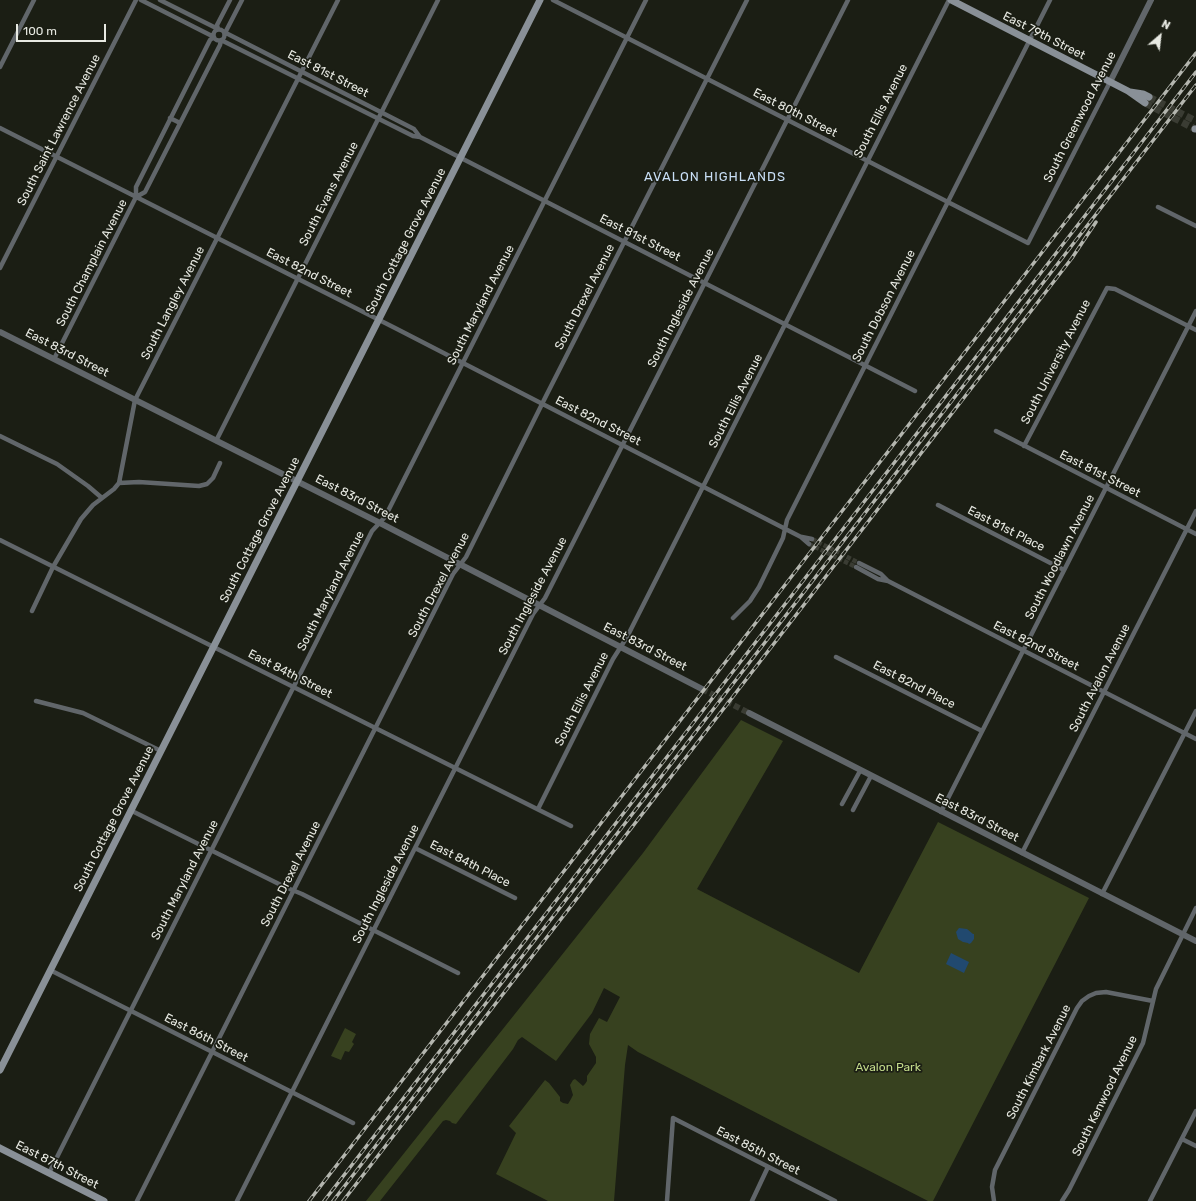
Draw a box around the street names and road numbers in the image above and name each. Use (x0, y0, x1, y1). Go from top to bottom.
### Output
street label: East 79th Street (1000, 9, 1088, 63)
street label: East 81st Street (285, 47, 371, 101)
street label: South Greenwood Avenue (1041, 49, 1119, 185)
street label: South Saint Lawrence Avenue (14, 52, 104, 208)
street label: South Ellis Avenue (851, 62, 911, 160)
street label: East 80th Street (751, 86, 839, 140)
street label: South Evans Avenue (296, 139, 362, 249)
street label: South Cottage Grove Avenue (363, 166, 449, 316)
street label: South Champlain Avenue (54, 197, 130, 329)
street label: East 81st Street (597, 211, 683, 265)
street label: South Drexel Avenue (552, 242, 618, 352)
street label: South Maryland Avenue (444, 243, 518, 367)
street label: South Langley Avenue (138, 244, 208, 362)
street label: East 82nd Street (264, 245, 354, 301)
street label: South Ingleside Avenue (645, 246, 717, 370)
street label: South Dobson Avenue (849, 247, 919, 365)
street label: South University Avenue (1018, 297, 1094, 427)
street label: East 83rd Street (23, 326, 111, 380)
street label: South Ellis Avenue (706, 352, 766, 450)
street label: East 82nd Street (553, 393, 643, 449)
street label: East 81st Street (1057, 447, 1143, 501)
street label: South Cottage Grove Avenue (217, 455, 303, 605)
street label: East 83rd Street (313, 472, 401, 526)
street label: South Woodlawn Avenue (1022, 492, 1098, 622)
street label: East 81st Place (965, 503, 1047, 555)
street label: South Maryland Avenue (294, 529, 368, 653)
street label: South Drexel Avenue (405, 530, 473, 640)
street label: South Ingleside Avenue (496, 534, 570, 658)
street label: East 82nd Street (991, 618, 1081, 674)
street label: East 83rd Street (601, 620, 689, 674)
street label: South Avalon Avenue (1067, 622, 1133, 734)
street label: East 84th Street (246, 647, 334, 701)
street label: South Ellis Avenue (552, 650, 612, 748)
street label: East 82nd Place (871, 658, 957, 712)
street label: South Cottage Grove Avenue (71, 744, 157, 894)
street label: East 83rd Street (933, 791, 1021, 845)
street label: South Maryland Avenue (148, 818, 222, 942)
street label: South Drexel Avenue (258, 819, 324, 929)
street label: South Ingleside Avenue (350, 822, 422, 946)
street label: East 84th Place (427, 838, 513, 890)
street label: South Kimbark Avenue (1004, 1002, 1074, 1122)
street label: East 86th Street (162, 1011, 250, 1065)
street label: South Kenwood Avenue (1069, 1033, 1141, 1159)
street label: East 85th Street (714, 1124, 802, 1178)
street label: East 87th Street (13, 1138, 101, 1192)

